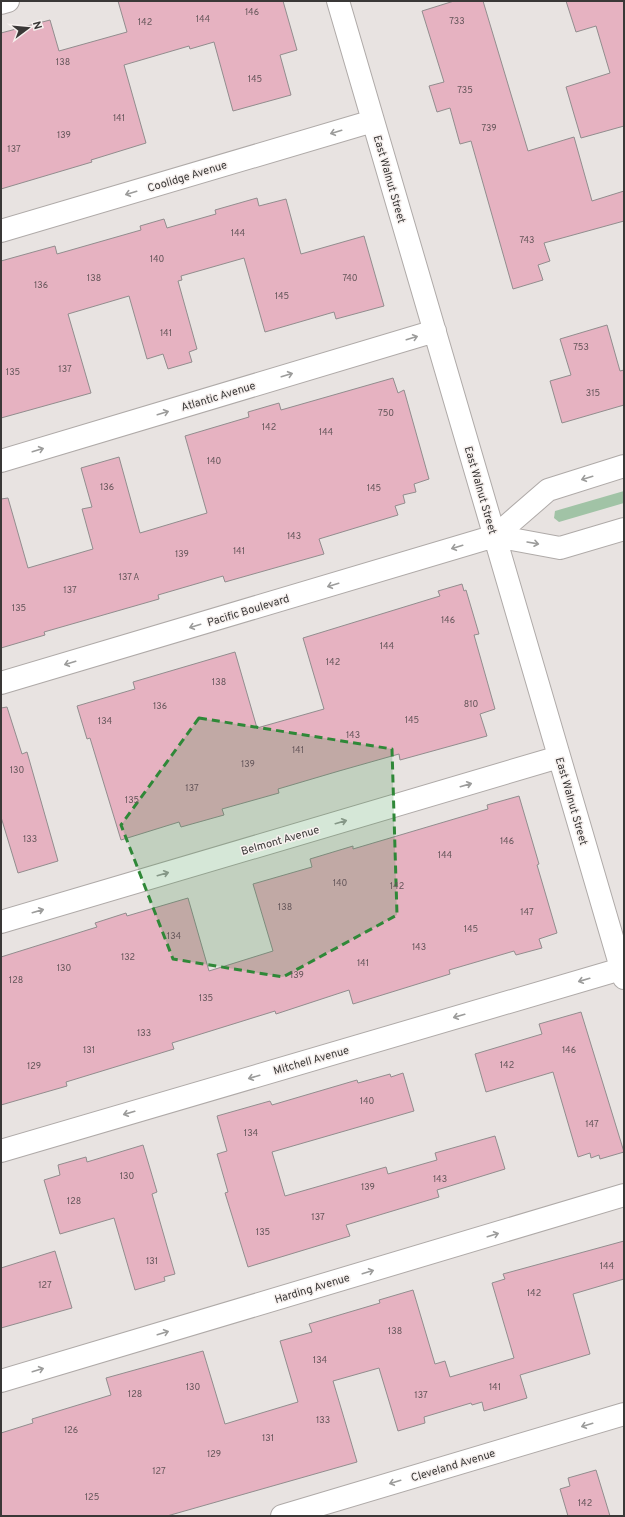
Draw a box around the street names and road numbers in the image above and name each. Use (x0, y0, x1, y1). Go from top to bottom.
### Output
street label: East Walnut Street (370, 134, 408, 225)
street label: Coolidge Avenue (146, 158, 229, 196)
street label: Atlantic Avenue (179, 379, 257, 415)
street label: East Walnut Street (461, 445, 499, 536)
street label: Pacific Boulevard (205, 592, 291, 630)
street label: East Walnut Street (552, 756, 590, 847)
street label: Belmont Avenue (240, 823, 321, 859)
street label: Mitchell Avenue (272, 1043, 351, 1078)
street label: Harding Avenue (273, 1271, 352, 1307)
street label: Cleveland Avenue (409, 1446, 497, 1485)

